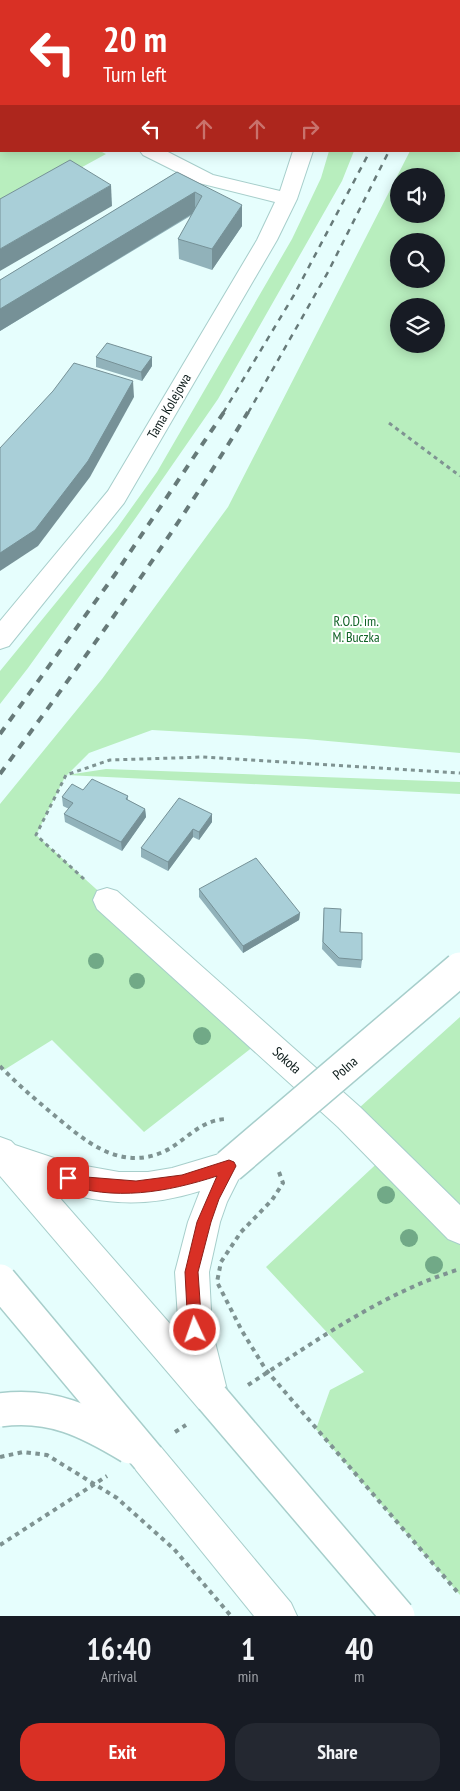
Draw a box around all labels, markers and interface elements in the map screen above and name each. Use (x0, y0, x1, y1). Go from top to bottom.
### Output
text: 20 m (103, 16, 167, 62)
icon: left (20, 20, 85, 85)
text: Turn left (103, 60, 167, 88)
icon: left (137, 115, 165, 143)
icon: ahead (190, 115, 218, 143)
icon: ahead (243, 115, 271, 143)
icon: right (296, 115, 324, 143)
map controls (390, 168, 445, 353)
button: sound (390, 168, 445, 223)
button: search (390, 233, 445, 288)
button: layers (390, 298, 445, 353)
street label: Tama Kolejowa (143, 370, 195, 442)
park label: R.O.D. im. M. Buczka (332, 612, 380, 646)
street label: Sokoła (269, 1043, 305, 1077)
street label: Polna (329, 1052, 361, 1084)
pin (47, 1157, 89, 1199)
icon: arrive (54, 1164, 82, 1192)
position arrow (168, 1303, 220, 1355)
text: 16:40 (86, 1629, 151, 1668)
text: 1 (241, 1629, 255, 1668)
text: 40 (345, 1629, 374, 1668)
text: Arrival (101, 1666, 137, 1686)
text: min (238, 1666, 259, 1686)
text: m (354, 1666, 364, 1686)
button: Exit (20, 1723, 225, 1781)
button: Share (235, 1723, 440, 1781)

